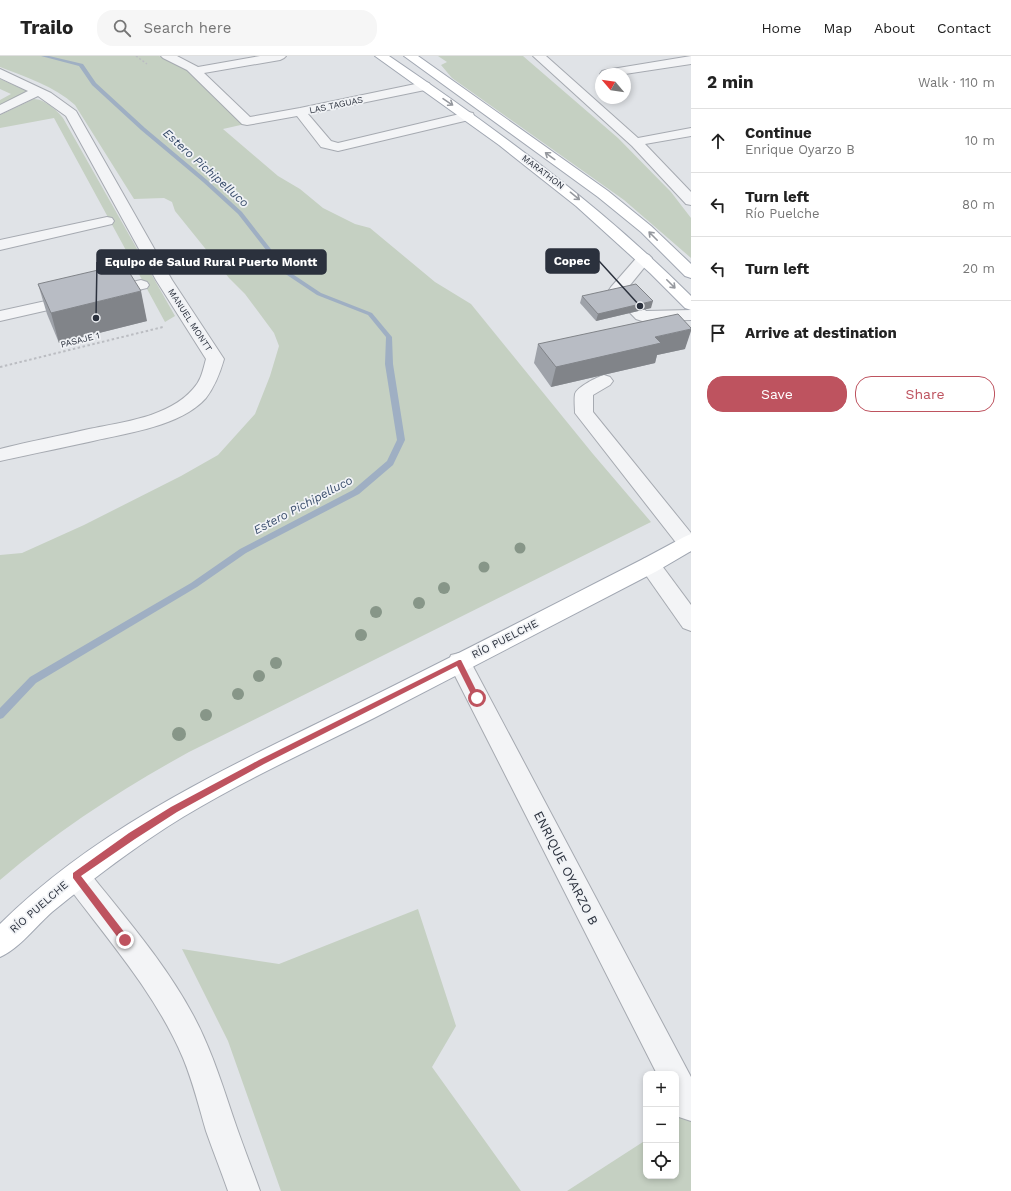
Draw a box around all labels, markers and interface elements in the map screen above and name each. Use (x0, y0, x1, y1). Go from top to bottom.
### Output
search box (97, 10, 377, 46)
text: Trailo (20, 16, 73, 39)
icon: search (111, 17, 133, 39)
text: Search here (143, 19, 231, 37)
text: Home (761, 20, 801, 36)
text: Map (823, 20, 852, 36)
text: About (874, 20, 915, 36)
text: Contact (937, 20, 991, 36)
north arrow (595, 68, 631, 104)
text: 2 min (707, 72, 753, 92)
text: Walk · 110 m (918, 75, 995, 90)
street label: LAS TAGUAS (308, 94, 364, 116)
one-way arrow (442, 98, 453, 106)
text: Continue (745, 124, 812, 142)
water label: Estero Pichipelluco (160, 126, 252, 210)
icon: ahead (707, 130, 729, 152)
text: 10 m (965, 133, 995, 148)
text: Enrique Oyarzo B (745, 142, 855, 157)
one-way arrow (545, 152, 556, 160)
street label: MARATHON (520, 153, 566, 191)
text: Turn left (745, 188, 809, 206)
one-way arrow (569, 192, 580, 201)
icon: left (707, 194, 729, 216)
text: 80 m (962, 197, 995, 212)
text: Río Puelche (745, 206, 820, 221)
one-way arrow (648, 231, 658, 241)
callout: Copec (546, 249, 599, 273)
callout: Equipo de Salud Rural Puerto Montt (97, 250, 326, 274)
text: Copec (554, 254, 591, 268)
text: Equipo de Salud Rural Puerto Montt (105, 255, 318, 269)
icon: left (707, 258, 729, 280)
text: Turn left (745, 260, 809, 278)
text: 20 m (963, 261, 995, 276)
one-way arrow (666, 279, 676, 289)
street label: MANUEL MONTT (166, 287, 214, 354)
icon: arrive (707, 322, 729, 344)
text: Arrive at destination (745, 324, 897, 342)
street label: PASAJE 1 (59, 330, 101, 350)
button: Save (707, 376, 847, 412)
button: Share (855, 376, 995, 412)
water label: Estero Pichipelluco (251, 473, 355, 537)
street label: RÍO PUELCHE (469, 616, 540, 661)
route start (468, 689, 486, 707)
street label: ENRIQUE OYARZO B (531, 808, 601, 928)
street label: RÍO PUELCHE (7, 877, 71, 936)
route end (116, 931, 134, 949)
map controls (643, 1071, 679, 1179)
button: + (643, 1071, 679, 1107)
button: − (643, 1107, 679, 1143)
button: locate (643, 1143, 679, 1179)

